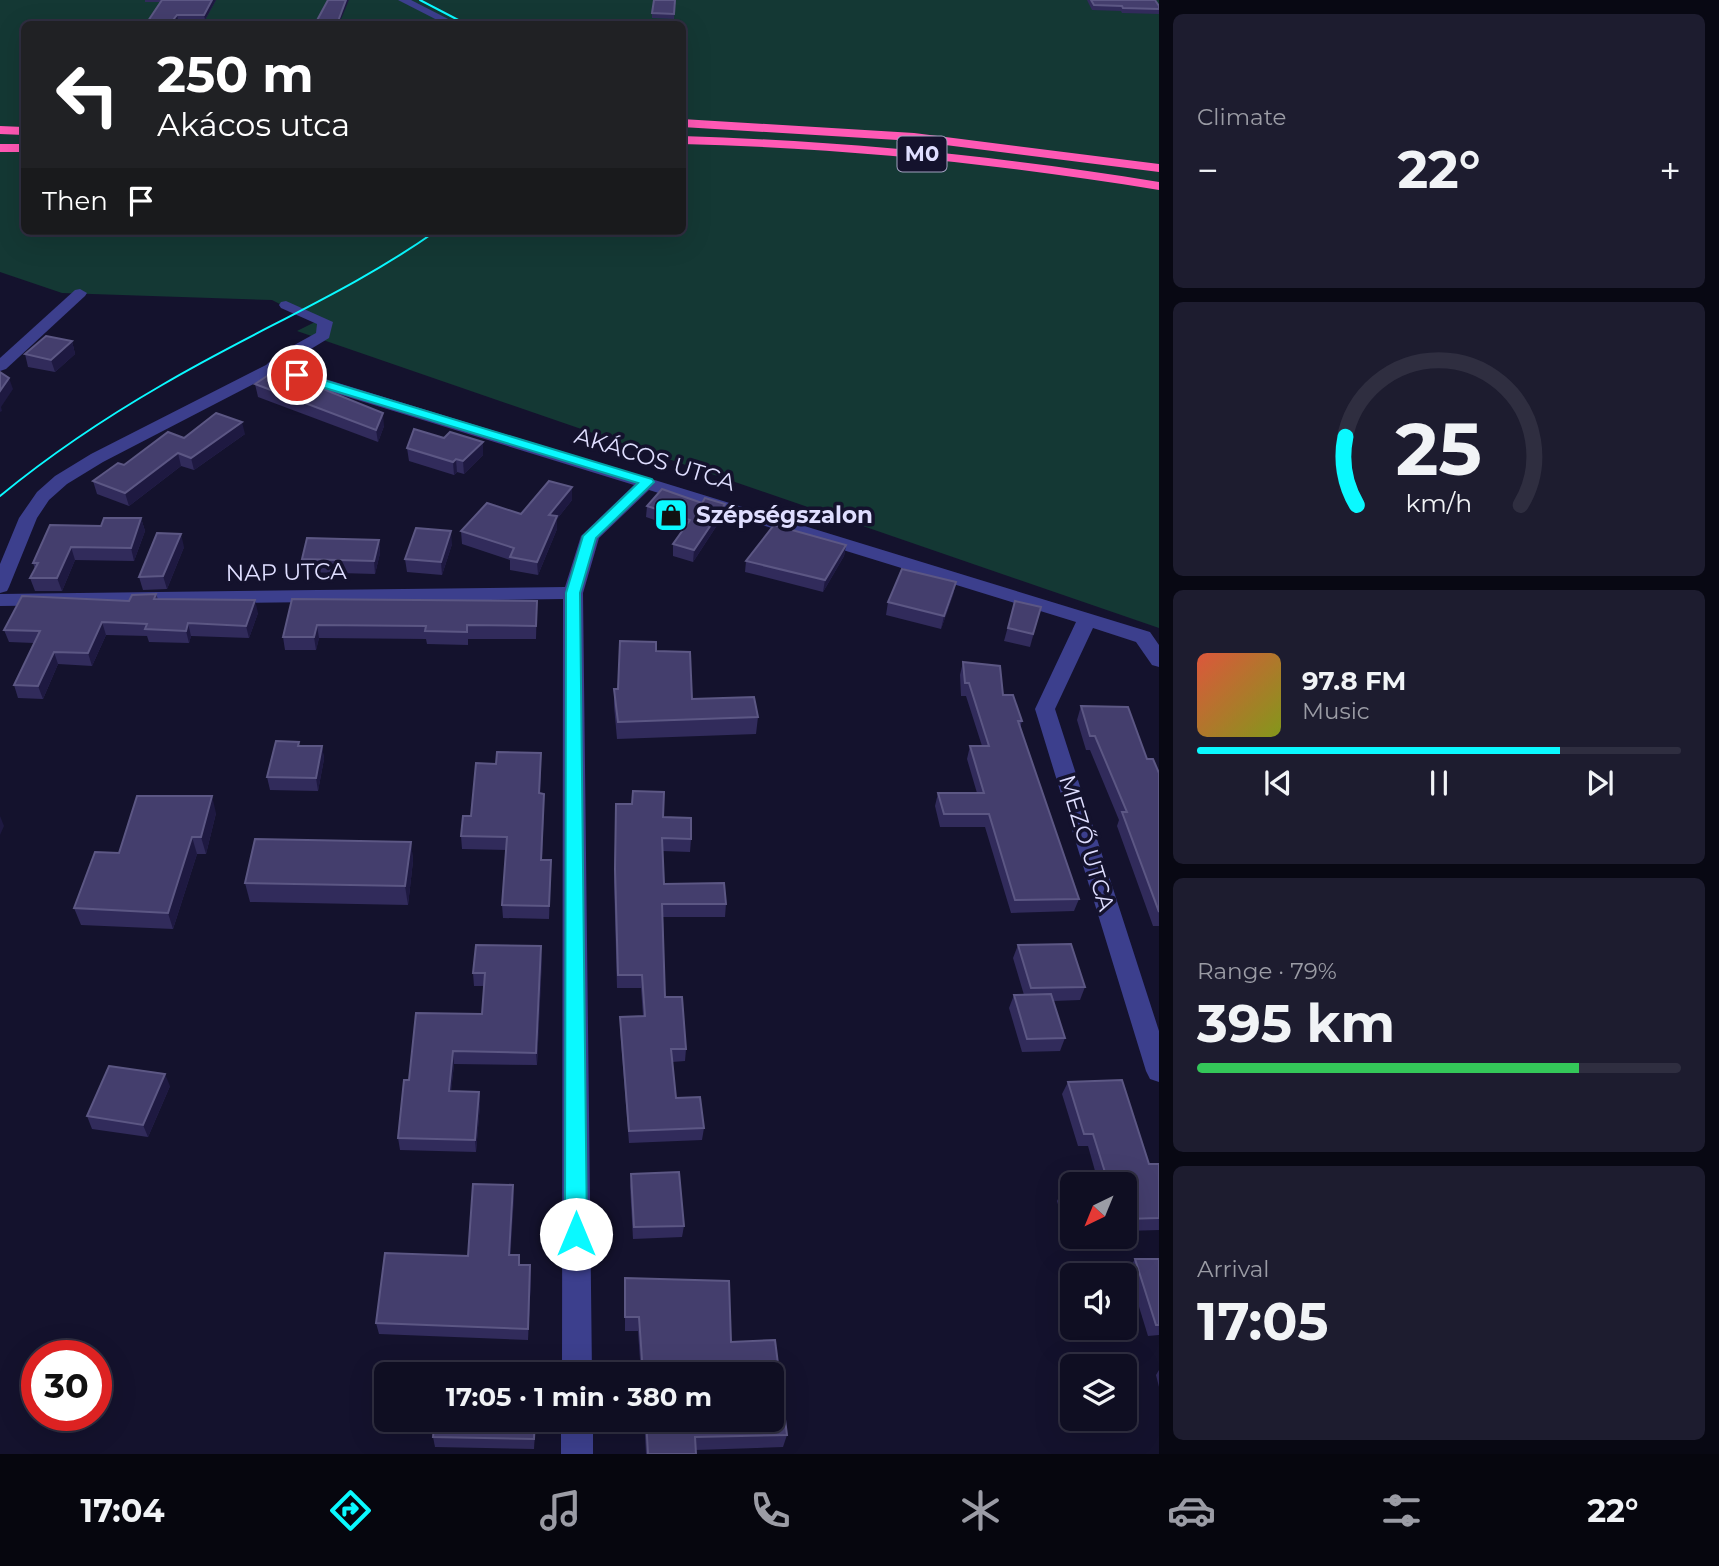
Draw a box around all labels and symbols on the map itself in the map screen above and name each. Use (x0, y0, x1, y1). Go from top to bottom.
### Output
road number: M0 (898, 136, 946, 172)
pin (267, 345, 327, 405)
street label: AKÁCOS UTCA (571, 421, 739, 497)
shop icon: Szépségszalon (652, 496, 690, 534)
place label: Szépségszalon (696, 501, 873, 529)
street label: NAP UTCA (225, 557, 347, 587)
street label: MEZŐ UTCA (1053, 772, 1121, 915)
north arrow (1060, 1172, 1138, 1250)
position arrow (539, 1197, 613, 1271)
speed limit sign: 30 (21, 1340, 112, 1431)

